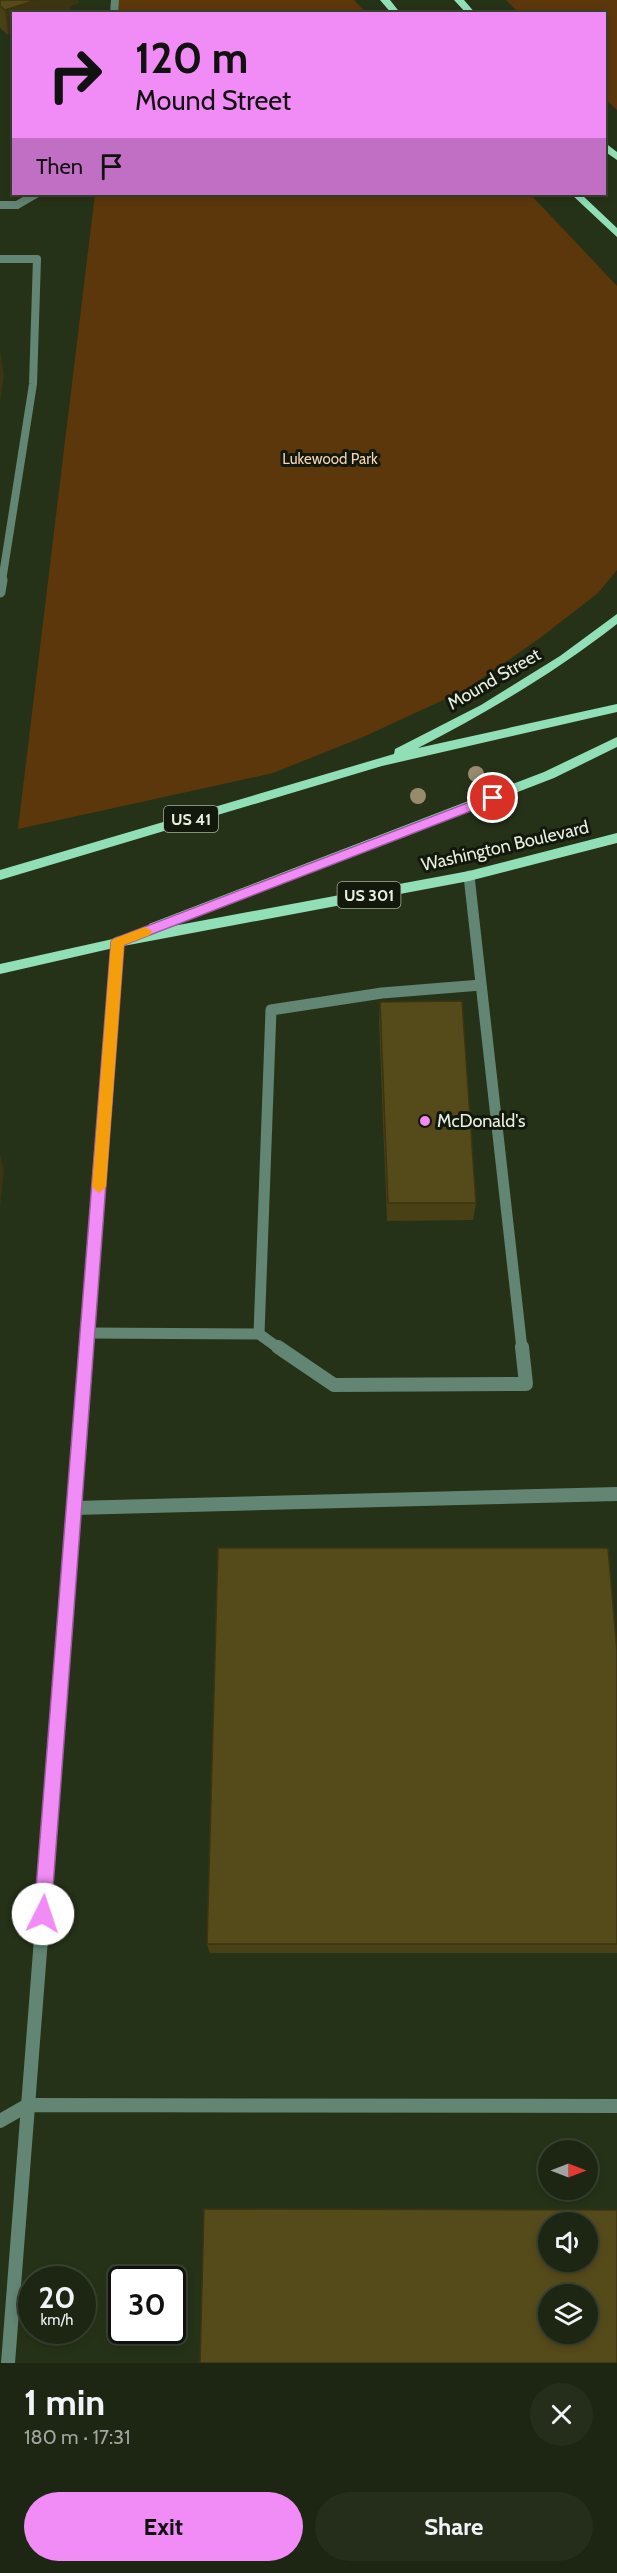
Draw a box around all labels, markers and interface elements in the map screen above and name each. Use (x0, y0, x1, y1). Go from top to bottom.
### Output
text: 120 m (135, 32, 248, 84)
icon: right (36, 36, 114, 114)
text: Mound Street (135, 84, 291, 117)
icon: arrive (95, 150, 128, 183)
text: Then (36, 153, 83, 180)
park label: Lukewood Park (282, 450, 378, 468)
street label: Mound Street (443, 643, 545, 715)
pin (467, 772, 518, 823)
icon: arrive (476, 781, 509, 814)
road number: US 41 (164, 806, 218, 832)
street label: Washington Boulevard (419, 816, 591, 876)
road number: US 301 (338, 882, 400, 908)
place label: McDonald's (437, 1110, 525, 1132)
marker: McDonald's (418, 1114, 432, 1128)
position arrow (11, 1882, 75, 1946)
north arrow (538, 2140, 598, 2200)
map controls (538, 2140, 598, 2344)
button: sound (538, 2212, 598, 2272)
speed limit sign: 30 (108, 2266, 186, 2344)
text: 20 (38, 2279, 76, 2316)
button: layers (538, 2284, 598, 2344)
text: km/h (41, 2311, 73, 2329)
text: 1 min (24, 2380, 105, 2424)
button: close (530, 2383, 593, 2446)
text: 180 m · 17:31 (24, 2425, 130, 2449)
button: Exit (24, 2492, 303, 2561)
button: Share (315, 2492, 593, 2561)

